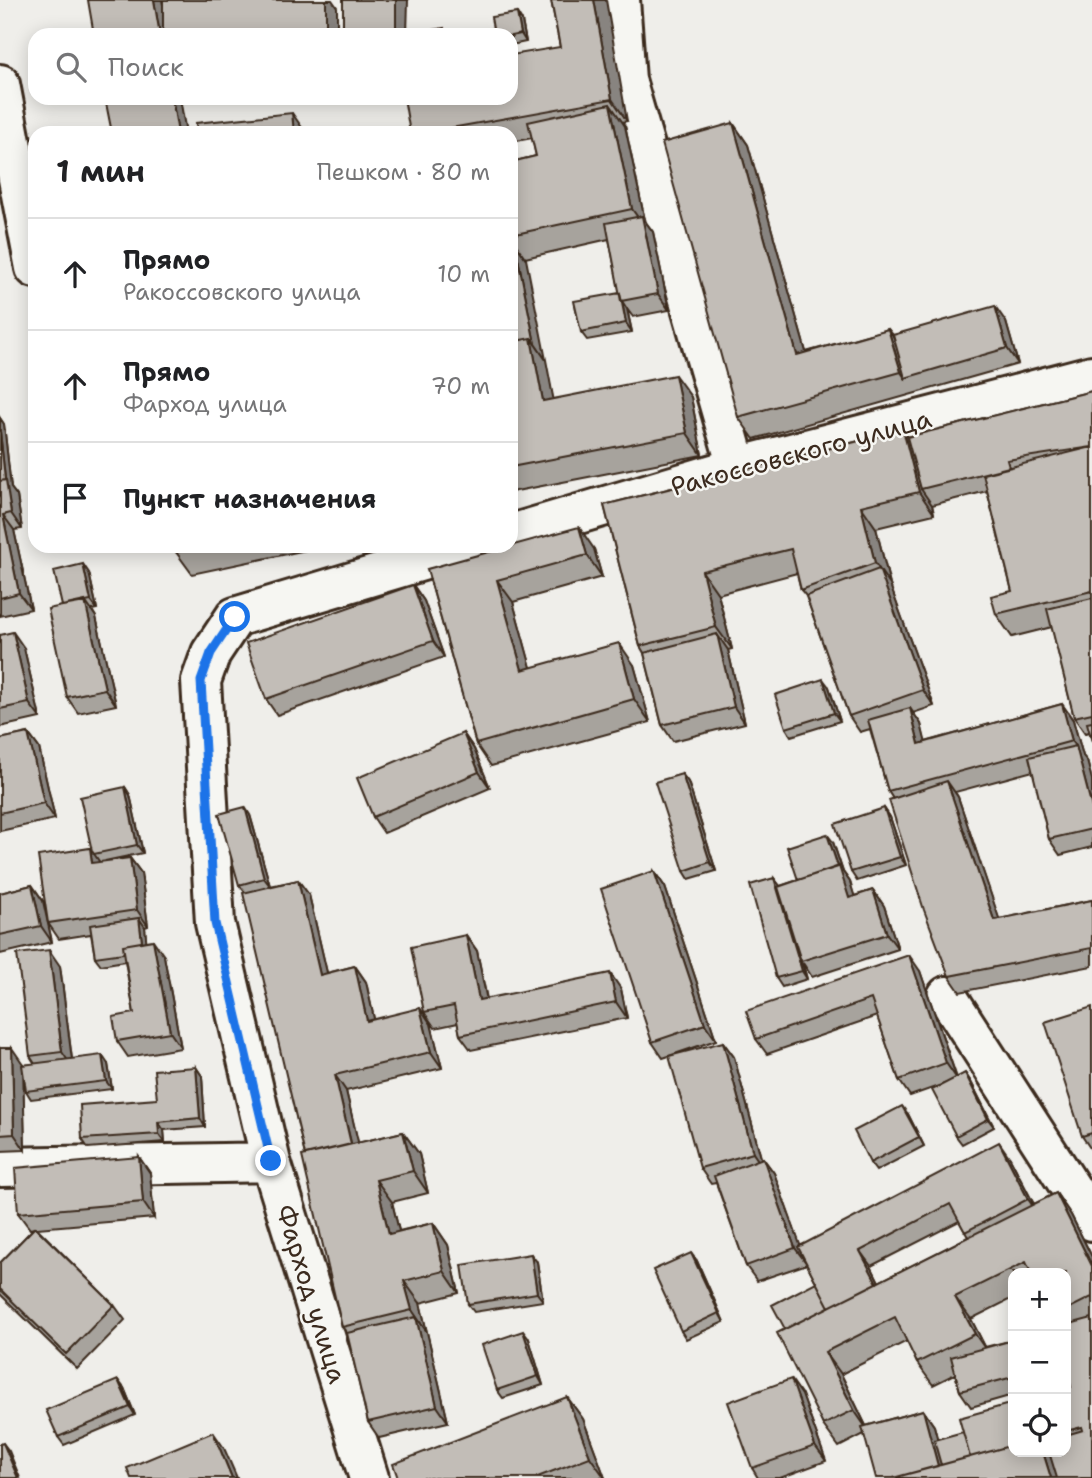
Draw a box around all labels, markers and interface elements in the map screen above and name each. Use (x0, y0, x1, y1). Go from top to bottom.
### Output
search box (28, 28, 518, 105)
icon: search (52, 48, 90, 86)
text: Поиск (108, 49, 184, 84)
text: 1 мин (56, 151, 145, 192)
text: Пешком · 80 m (317, 157, 490, 187)
text: Прямо (123, 242, 211, 277)
icon: ahead (56, 255, 94, 293)
text: 10 m (437, 259, 490, 289)
text: Ракоссовского улица (123, 277, 360, 307)
text: Прямо (123, 354, 211, 389)
icon: ahead (56, 367, 94, 405)
text: 70 m (431, 371, 490, 401)
text: Фарход улица (123, 389, 287, 419)
street label: Ракоссовского улица (667, 400, 935, 504)
icon: arrive (56, 479, 94, 517)
text: Пункт назначения (123, 481, 376, 516)
route start (219, 601, 250, 632)
route end (255, 1145, 286, 1176)
street label: Фарход улица (268, 1200, 356, 1388)
map controls (1008, 1268, 1071, 1457)
button: + (1008, 1268, 1071, 1331)
button: − (1008, 1331, 1071, 1394)
button: locate (1008, 1394, 1071, 1457)

